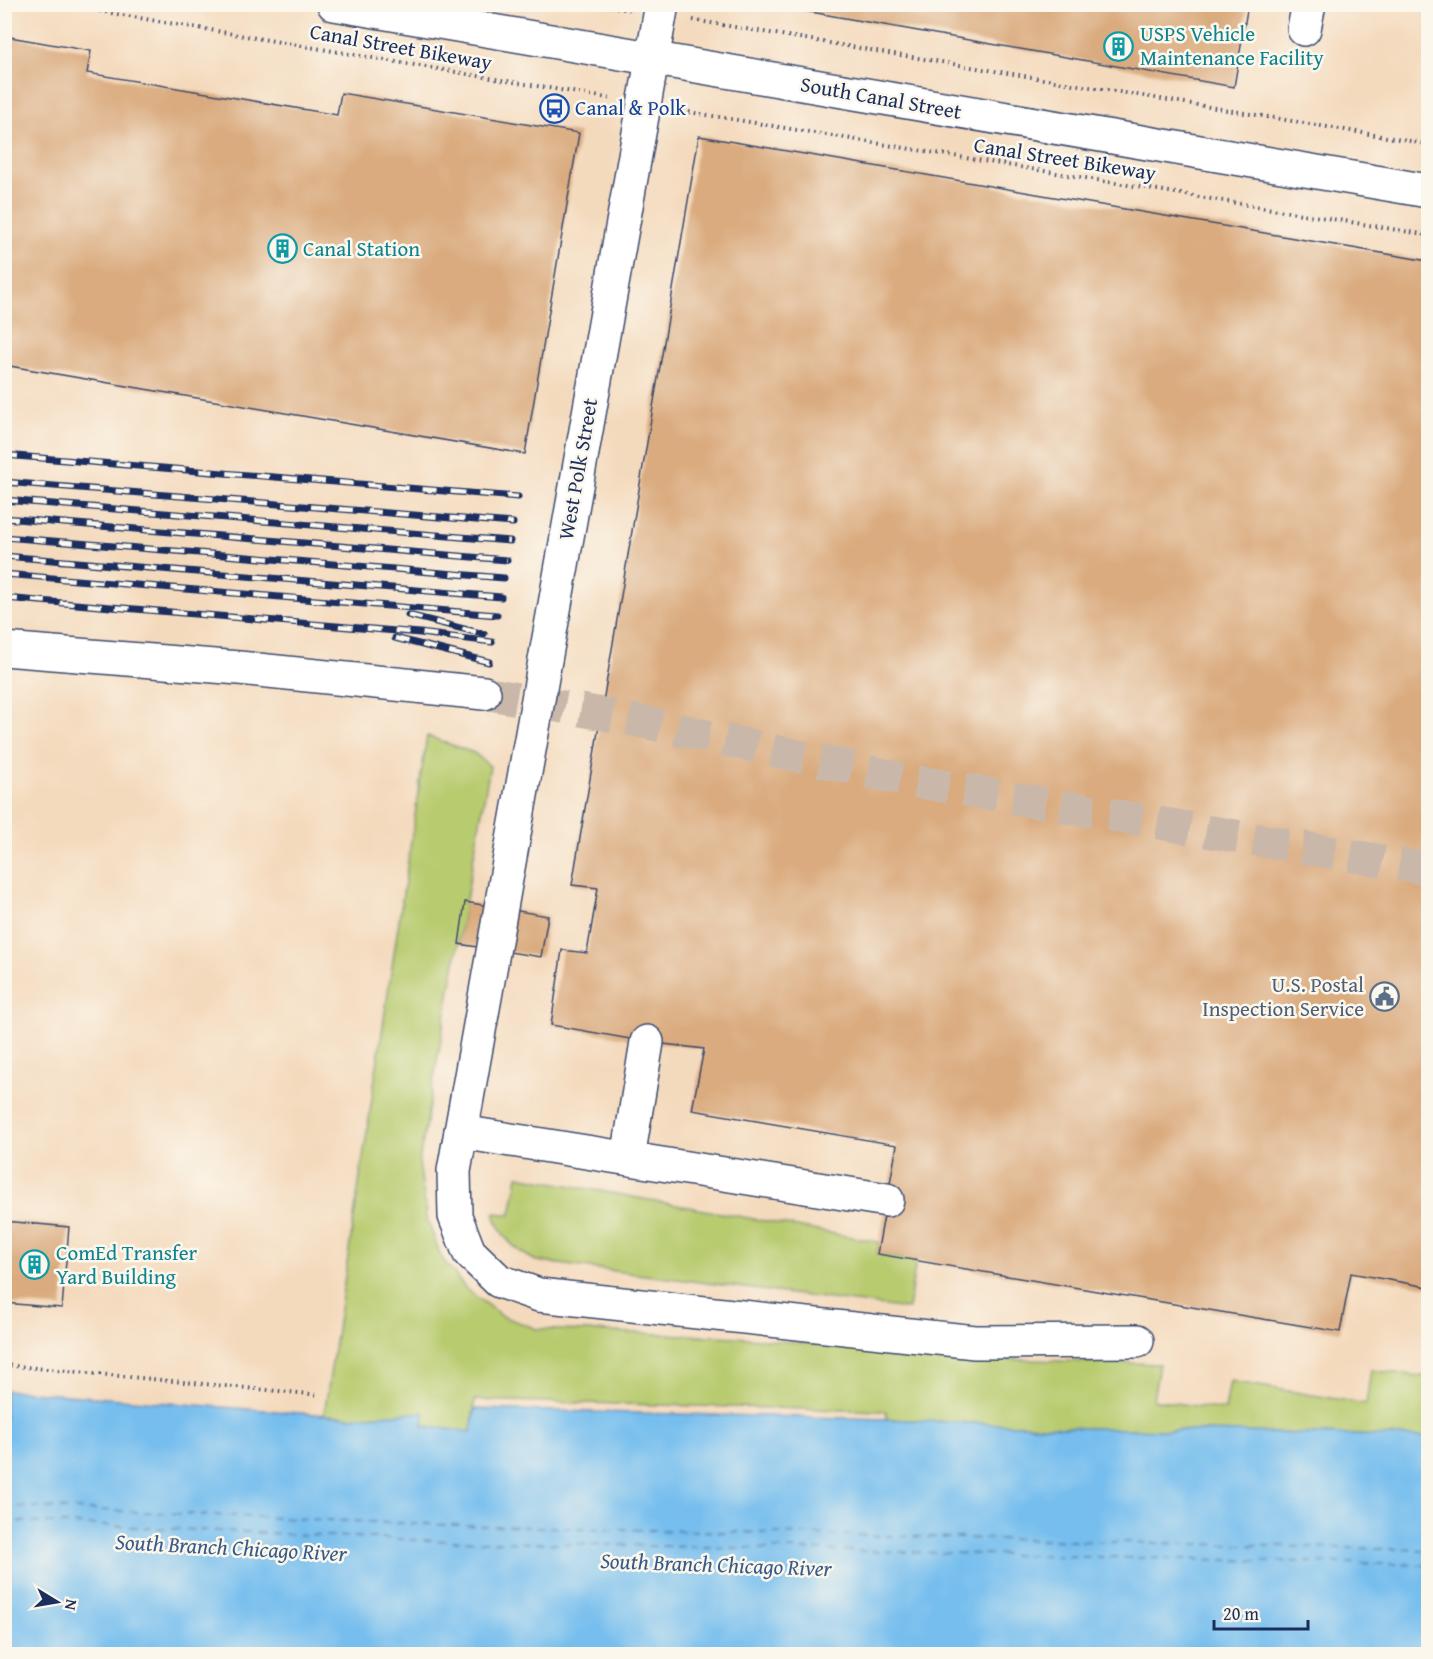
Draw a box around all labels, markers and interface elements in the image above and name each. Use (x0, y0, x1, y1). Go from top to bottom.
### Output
street label: Canal Street Bikeway (308, 15, 495, 78)
place label: USPS Vehicle Maintenance Facility (1140, 18, 1324, 73)
building icon: USPS Vehicle Maintenance Facility (1103, 30, 1135, 62)
street label: South Canal Street (798, 68, 965, 127)
bus stop icon: Canal & Polk (538, 92, 570, 124)
place label: Canal & Polk (575, 92, 686, 123)
street label: Canal Street Bikeway (972, 129, 1159, 188)
building icon: Canal Station (266, 233, 298, 265)
place label: Canal Station (303, 233, 420, 264)
street label: West Polk Street (550, 395, 605, 542)
place label: U.S. Postal Inspection Service (1202, 969, 1364, 1024)
public building icon: U.S. Postal Inspection Service (1369, 981, 1401, 1013)
place label: ComEd Transfer Yard Building (56, 1237, 198, 1292)
building icon: ComEd Transfer Yard Building (19, 1249, 51, 1281)
water label: South Branch Chicago River (114, 1525, 348, 1569)
water label: South Branch Chicago River (600, 1544, 833, 1584)
north arrow (27, 1572, 87, 1632)
scale bar (1214, 1593, 1308, 1631)
text: N (59, 1597, 85, 1613)
text: 20 m (1223, 1600, 1259, 1627)

